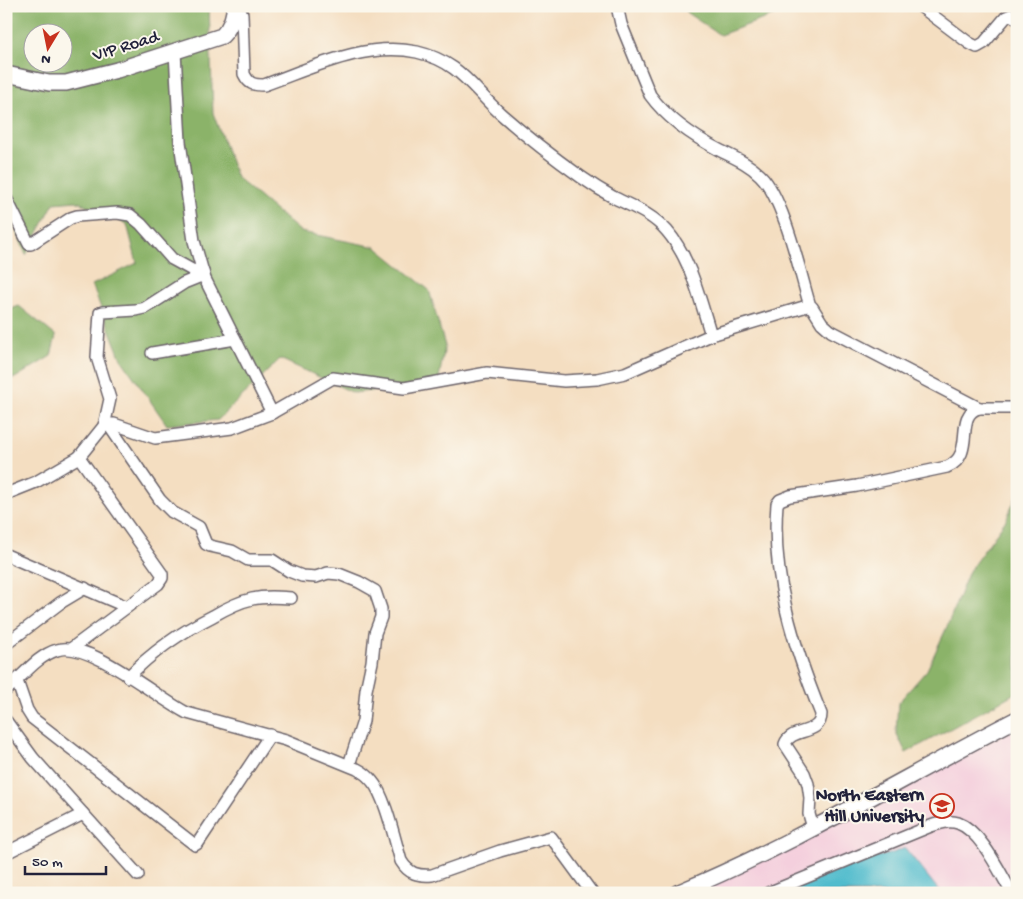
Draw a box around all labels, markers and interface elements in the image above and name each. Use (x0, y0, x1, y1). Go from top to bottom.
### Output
north arrow (22, 22, 72, 72)
street label: VIP Road (90, 27, 163, 67)
text: N (40, 49, 52, 68)
place label: North Eastern Hill University (816, 786, 924, 828)
school or university icon: North Eastern Hill University (929, 793, 955, 819)
scale bar (25, 844, 106, 876)
text: 50 m (32, 854, 63, 872)

